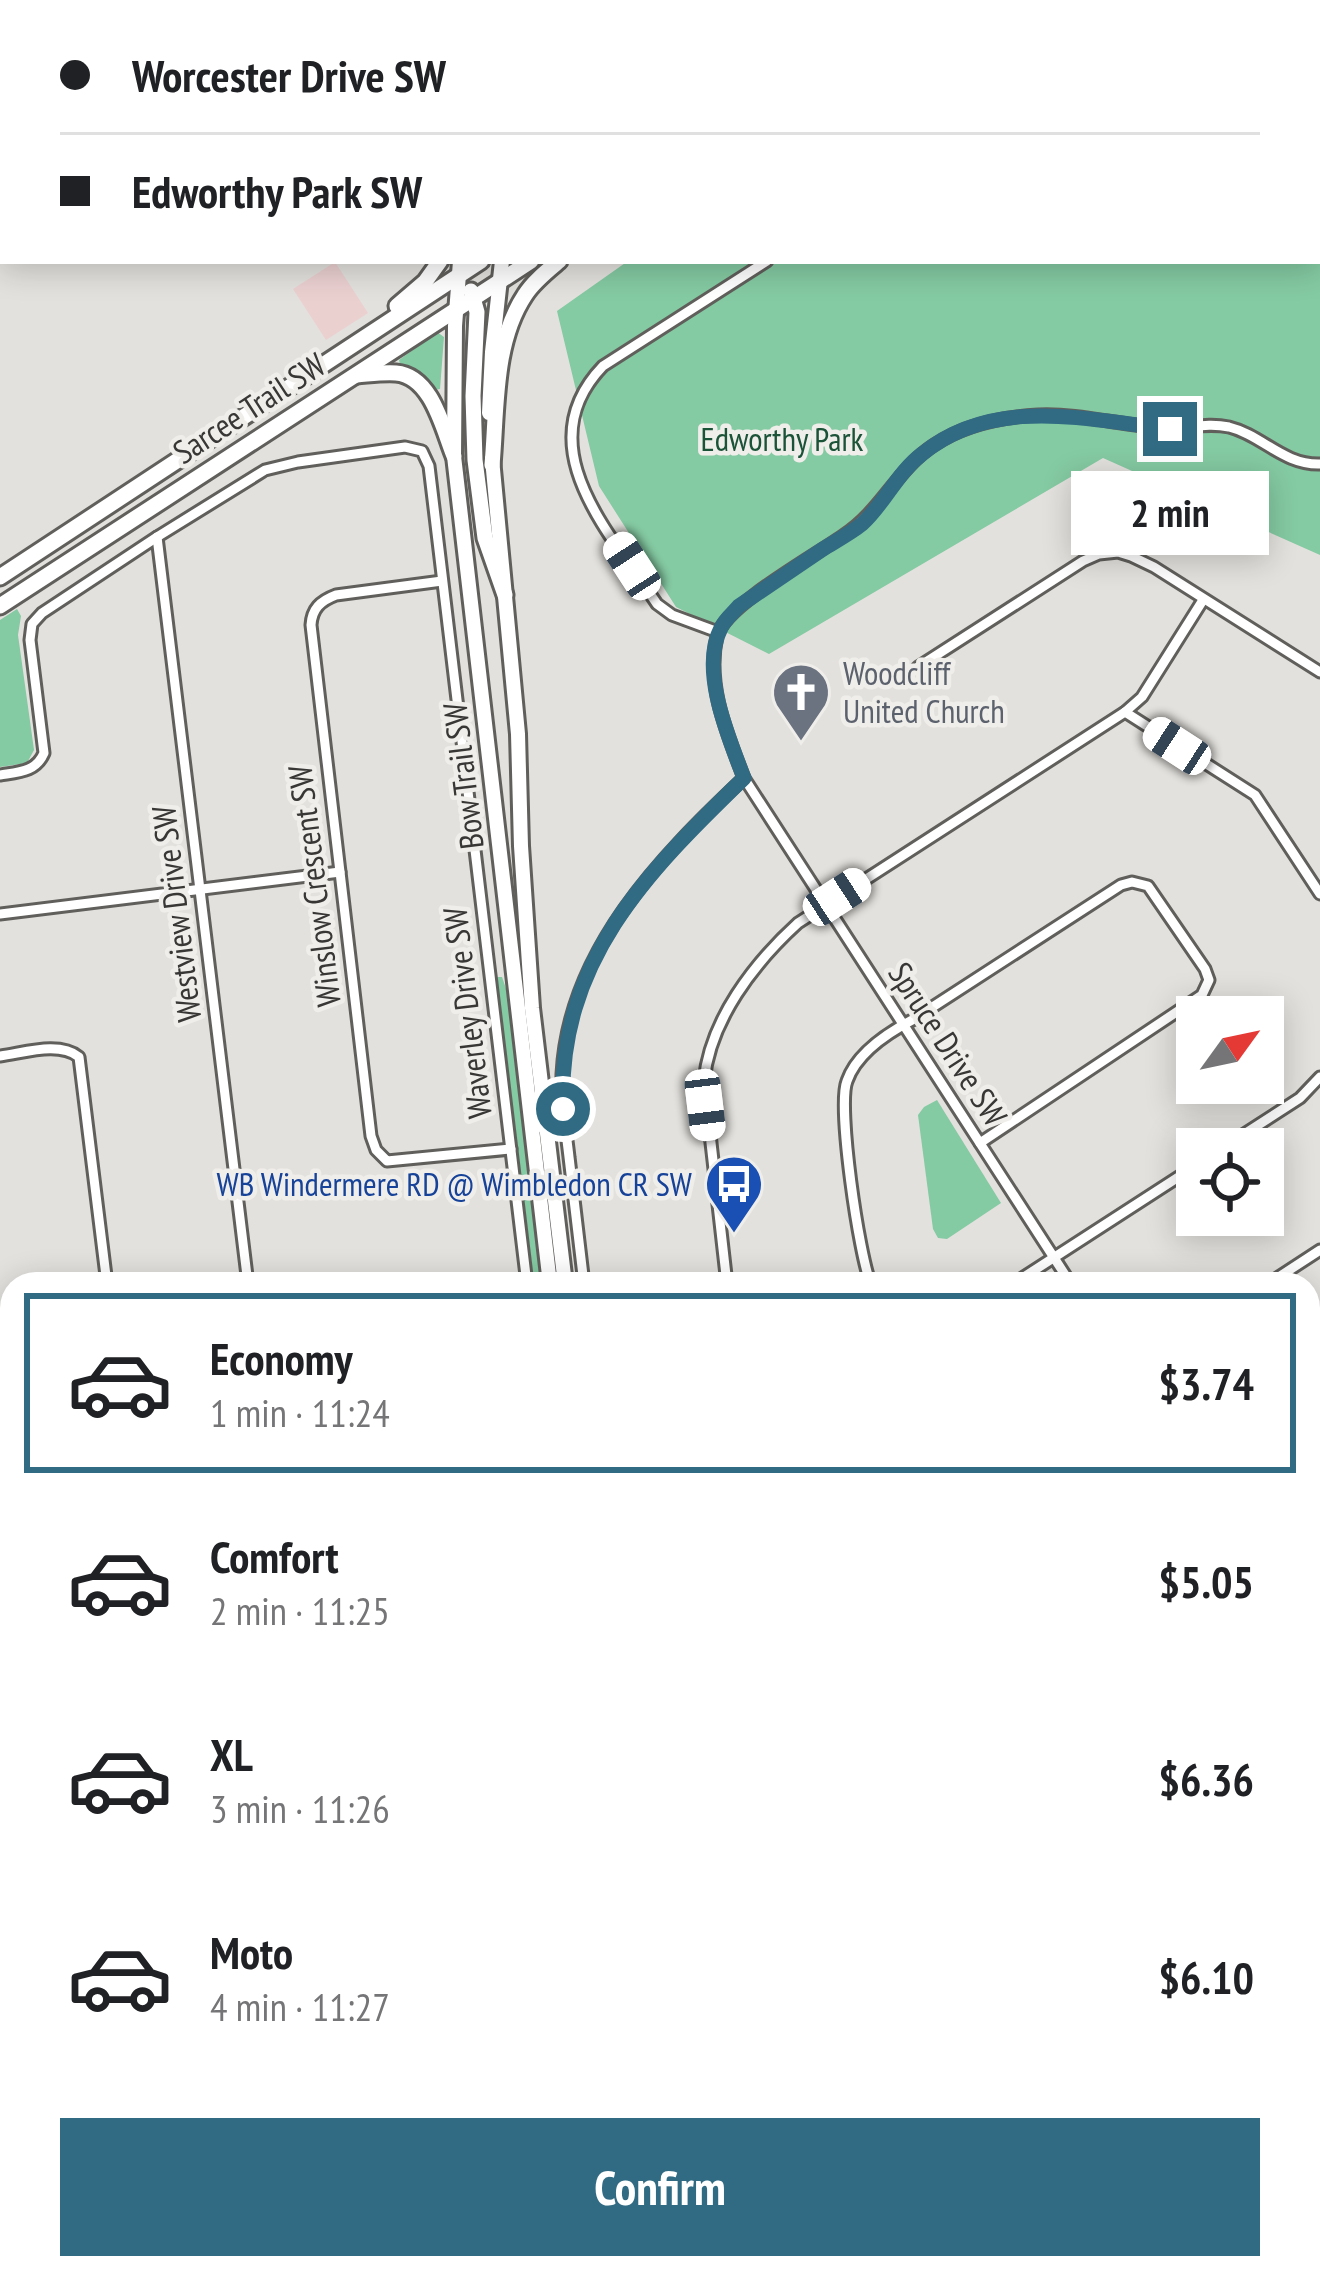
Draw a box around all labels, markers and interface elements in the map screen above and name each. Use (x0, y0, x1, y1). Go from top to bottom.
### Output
text: Worcester Drive SW (132, 46, 446, 104)
text: Edworthy Park SW (132, 162, 422, 220)
street label: Sarcee Trail SW (164, 342, 333, 473)
route end (1143, 402, 1197, 456)
park label: Edworthy Park (701, 417, 864, 460)
callout: 2 min (1071, 471, 1269, 555)
text: 2 min (1131, 487, 1209, 538)
car (597, 526, 667, 606)
place label: Woodcliff United Church (843, 651, 1005, 732)
church icon: Woodcliff United Church (770, 661, 832, 743)
street label: Bow Trail SW (432, 701, 493, 852)
car (1137, 711, 1217, 781)
street label: Winslow Crescent SW (277, 763, 350, 1009)
street label: Westview Drive SW (141, 804, 210, 1024)
car (797, 862, 877, 932)
street label: Waverley Drive SW (432, 905, 501, 1121)
street label: Spruce Drive SW (879, 954, 1017, 1134)
north arrow (1176, 996, 1284, 1104)
map controls (1176, 996, 1284, 1236)
car (683, 1067, 727, 1143)
route start (536, 1082, 590, 1136)
button: locate (1176, 1128, 1284, 1236)
bus stop icon: WB Windermere RD @ Wimbledon CR SW (703, 1153, 765, 1235)
place label: WB Windermere RD @ Wimbledon CR SW (217, 1162, 692, 1205)
icon: car (66, 1329, 174, 1437)
text: Economy (210, 1329, 353, 1387)
text: $3.74 (1158, 1354, 1254, 1412)
text: 1 min · 11:24 (210, 1387, 390, 1438)
icon: car (66, 1527, 174, 1635)
text: Comfort (210, 1527, 339, 1585)
text: $5.05 (1158, 1552, 1254, 1610)
text: 2 min · 11:25 (210, 1585, 390, 1636)
icon: car (66, 1725, 174, 1833)
text: XL (210, 1725, 253, 1783)
text: $6.36 (1158, 1750, 1254, 1808)
text: 3 min · 11:26 (210, 1783, 390, 1834)
icon: car (66, 1923, 174, 2031)
text: Moto (210, 1923, 293, 1981)
text: $6.10 (1158, 1948, 1254, 2006)
text: 4 min · 11:27 (210, 1981, 390, 2032)
button: Confirm (60, 2118, 1260, 2256)

